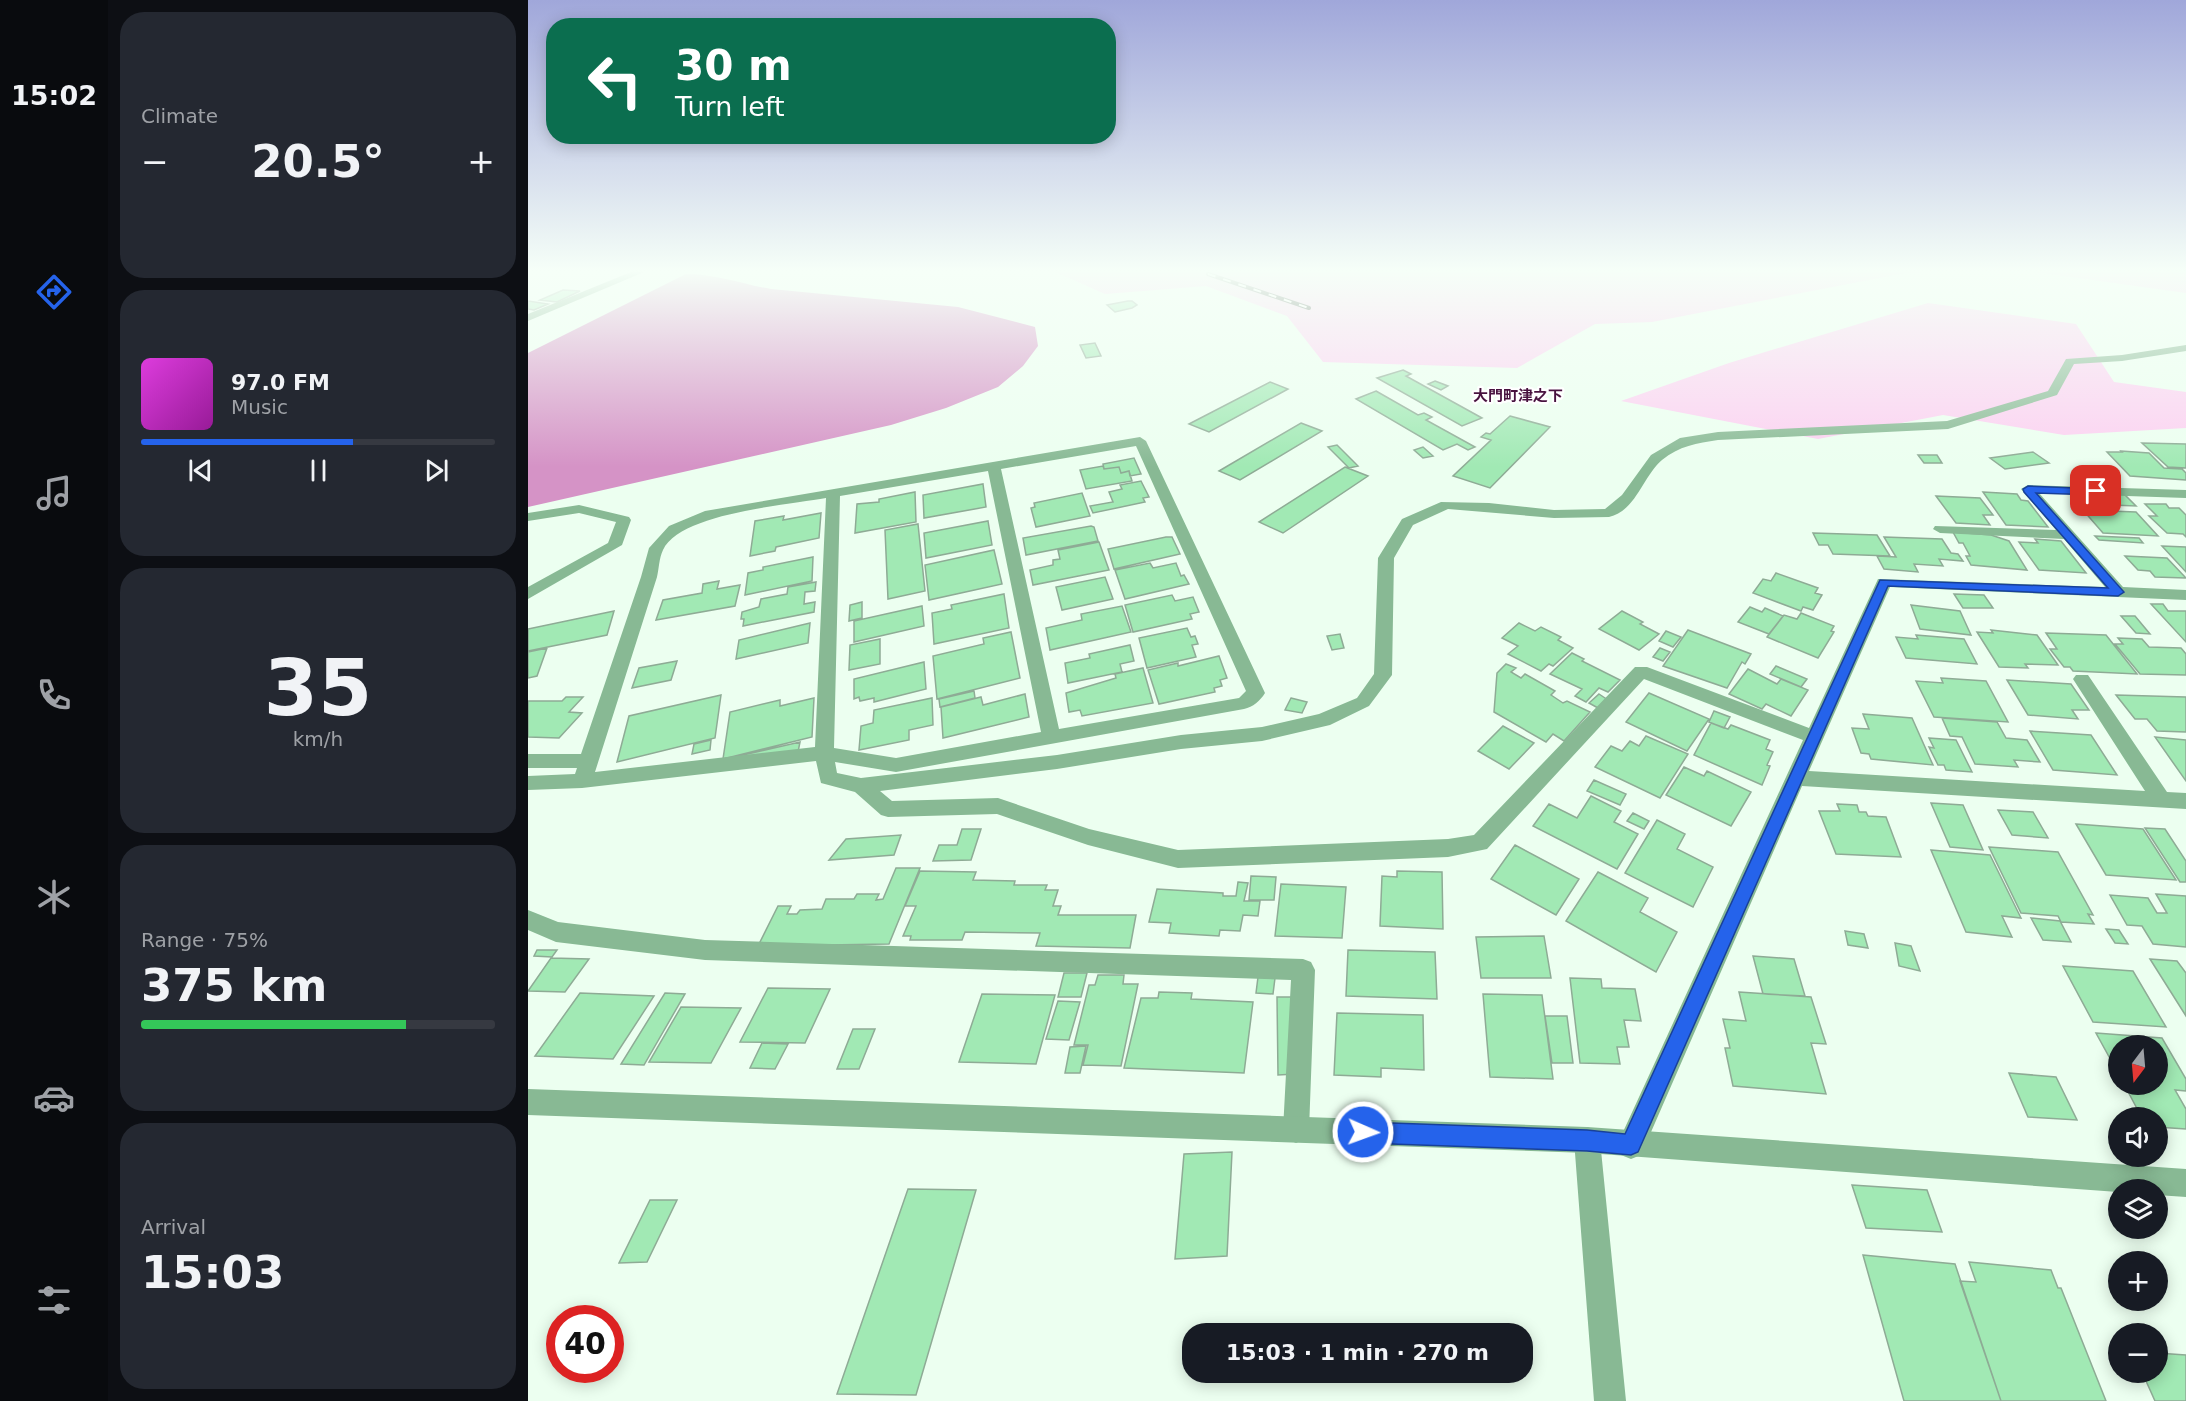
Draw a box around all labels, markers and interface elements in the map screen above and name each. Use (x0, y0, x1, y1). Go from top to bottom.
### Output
text: 30 m (675, 41, 792, 90)
icon: left (576, 42, 654, 120)
text: 15:02 (11, 80, 97, 111)
text: Turn left (675, 91, 785, 122)
text: Climate (141, 104, 218, 128)
text: 20.5° (251, 135, 385, 188)
text: − (141, 142, 169, 181)
text: + (467, 142, 495, 181)
icon: directions (33, 271, 75, 313)
text: 97.0 FM (231, 370, 330, 395)
district label: 大門町津之下 (1473, 387, 1563, 405)
text: Music (231, 395, 288, 419)
icon: previous (184, 454, 217, 487)
icon: pause (302, 454, 335, 487)
icon: next (420, 454, 453, 487)
pin (2070, 465, 2121, 516)
icon: music (33, 472, 75, 514)
icon: arrive (2079, 474, 2112, 507)
text: 35 (264, 643, 372, 733)
icon: phone (33, 674, 75, 716)
text: km/h (293, 727, 343, 751)
icon: climate (33, 876, 75, 918)
text: Range · 75% (141, 928, 268, 952)
text: 375 km (141, 959, 327, 1012)
north arrow (2108, 1035, 2168, 1095)
map controls (2108, 1035, 2168, 1383)
icon: car (33, 1077, 75, 1119)
position arrow (1331, 1100, 1395, 1164)
button: sound (2108, 1107, 2168, 1167)
button: layers (2108, 1179, 2168, 1239)
text: Arrival (141, 1215, 206, 1239)
text: 15:03 (141, 1246, 284, 1299)
button: + (2108, 1251, 2168, 1311)
icon: filters (33, 1279, 75, 1321)
speed limit sign: 40 (546, 1305, 624, 1383)
button: − (2108, 1323, 2168, 1383)
text: 15:03 · 1 min · 270 m (1226, 1340, 1489, 1365)

